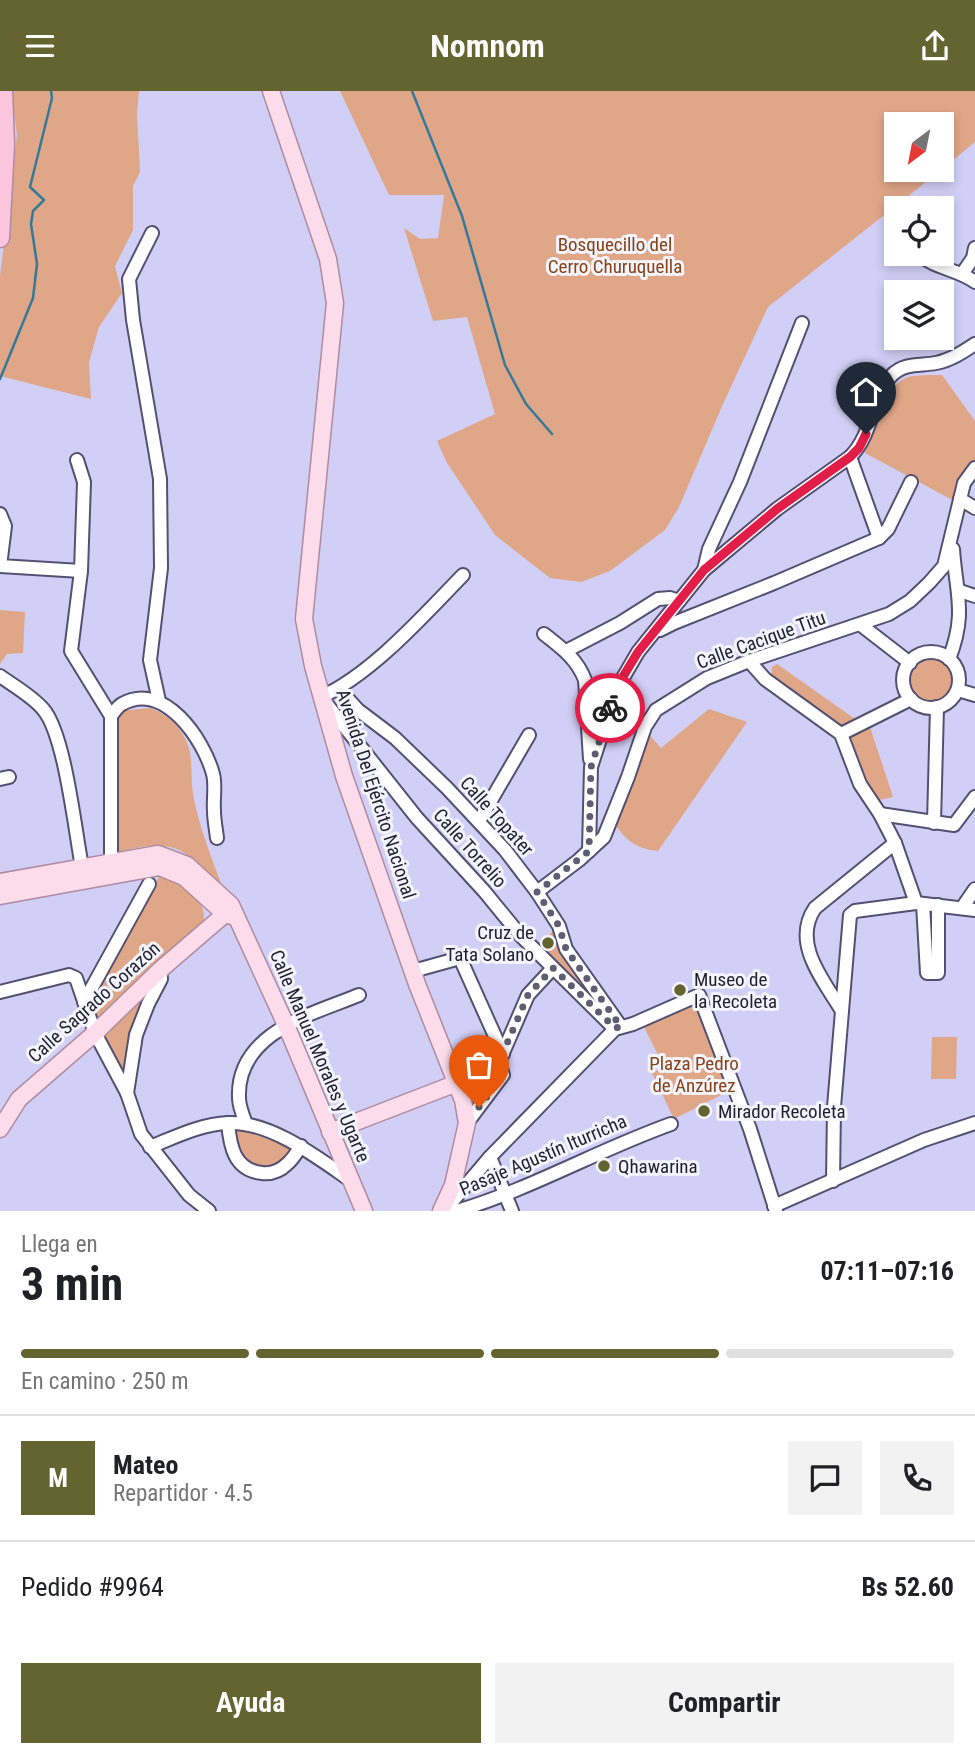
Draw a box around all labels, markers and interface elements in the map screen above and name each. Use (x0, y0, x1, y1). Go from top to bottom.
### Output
icon: menu (21, 27, 59, 65)
text: Nomnom (430, 27, 545, 65)
icon: share (916, 27, 954, 65)
north arrow (884, 112, 954, 182)
map controls (884, 112, 954, 350)
button: locate (884, 196, 954, 266)
park label: Bosquecillo del Cerro Churuquella (548, 233, 682, 278)
button: layers (884, 280, 954, 350)
pin (836, 362, 896, 434)
icon: home (847, 373, 885, 411)
street label: Calle Cacique Titu (693, 606, 829, 674)
courier (575, 673, 645, 743)
street label: Avenida Del Ejército Nacional (331, 686, 421, 902)
icon: bike (591, 689, 629, 727)
street label: Calle Topater (455, 772, 539, 861)
street label: Calle Torrelio (428, 804, 512, 892)
place label: Cruz de Tata Solano (445, 921, 534, 966)
marker: Cruz de Tata Solano (540, 935, 556, 951)
street label: Calle Sagrado Corazón (23, 937, 165, 1067)
street label: Calle Manuel Morales y Ugarte (265, 946, 375, 1166)
place label: Museo de la Recoleta (694, 968, 777, 1013)
marker: Museo de la Recoleta (672, 982, 688, 998)
pin (449, 1035, 509, 1107)
icon: bag (460, 1046, 498, 1084)
park label: Plaza Pedro de Anzúrez (649, 1052, 739, 1097)
place label: Mirador Recoleta (718, 1100, 846, 1123)
marker: Mirador Recoleta (696, 1103, 712, 1119)
street label: Pasaje Agustín Iturricha (456, 1109, 630, 1201)
place label: Qhawarina (618, 1155, 698, 1178)
marker: Qhawarina (596, 1158, 612, 1174)
text: Llega en (21, 1231, 98, 1258)
text: 07:11–07:16 (820, 1256, 954, 1286)
text: 3 min (21, 1257, 123, 1311)
text: En camino · 250 m (21, 1368, 189, 1395)
button: chat (788, 1441, 862, 1515)
button: phone (880, 1441, 954, 1515)
text: Mateo (113, 1450, 178, 1480)
text: M (48, 1463, 68, 1493)
text: Repartidor · 4.5 (113, 1480, 253, 1507)
text: Pedido #9964 (21, 1572, 164, 1602)
text: Bs 52.60 (862, 1572, 954, 1602)
button: Ayuda (21, 1663, 481, 1743)
button: Compartir (495, 1663, 954, 1743)

